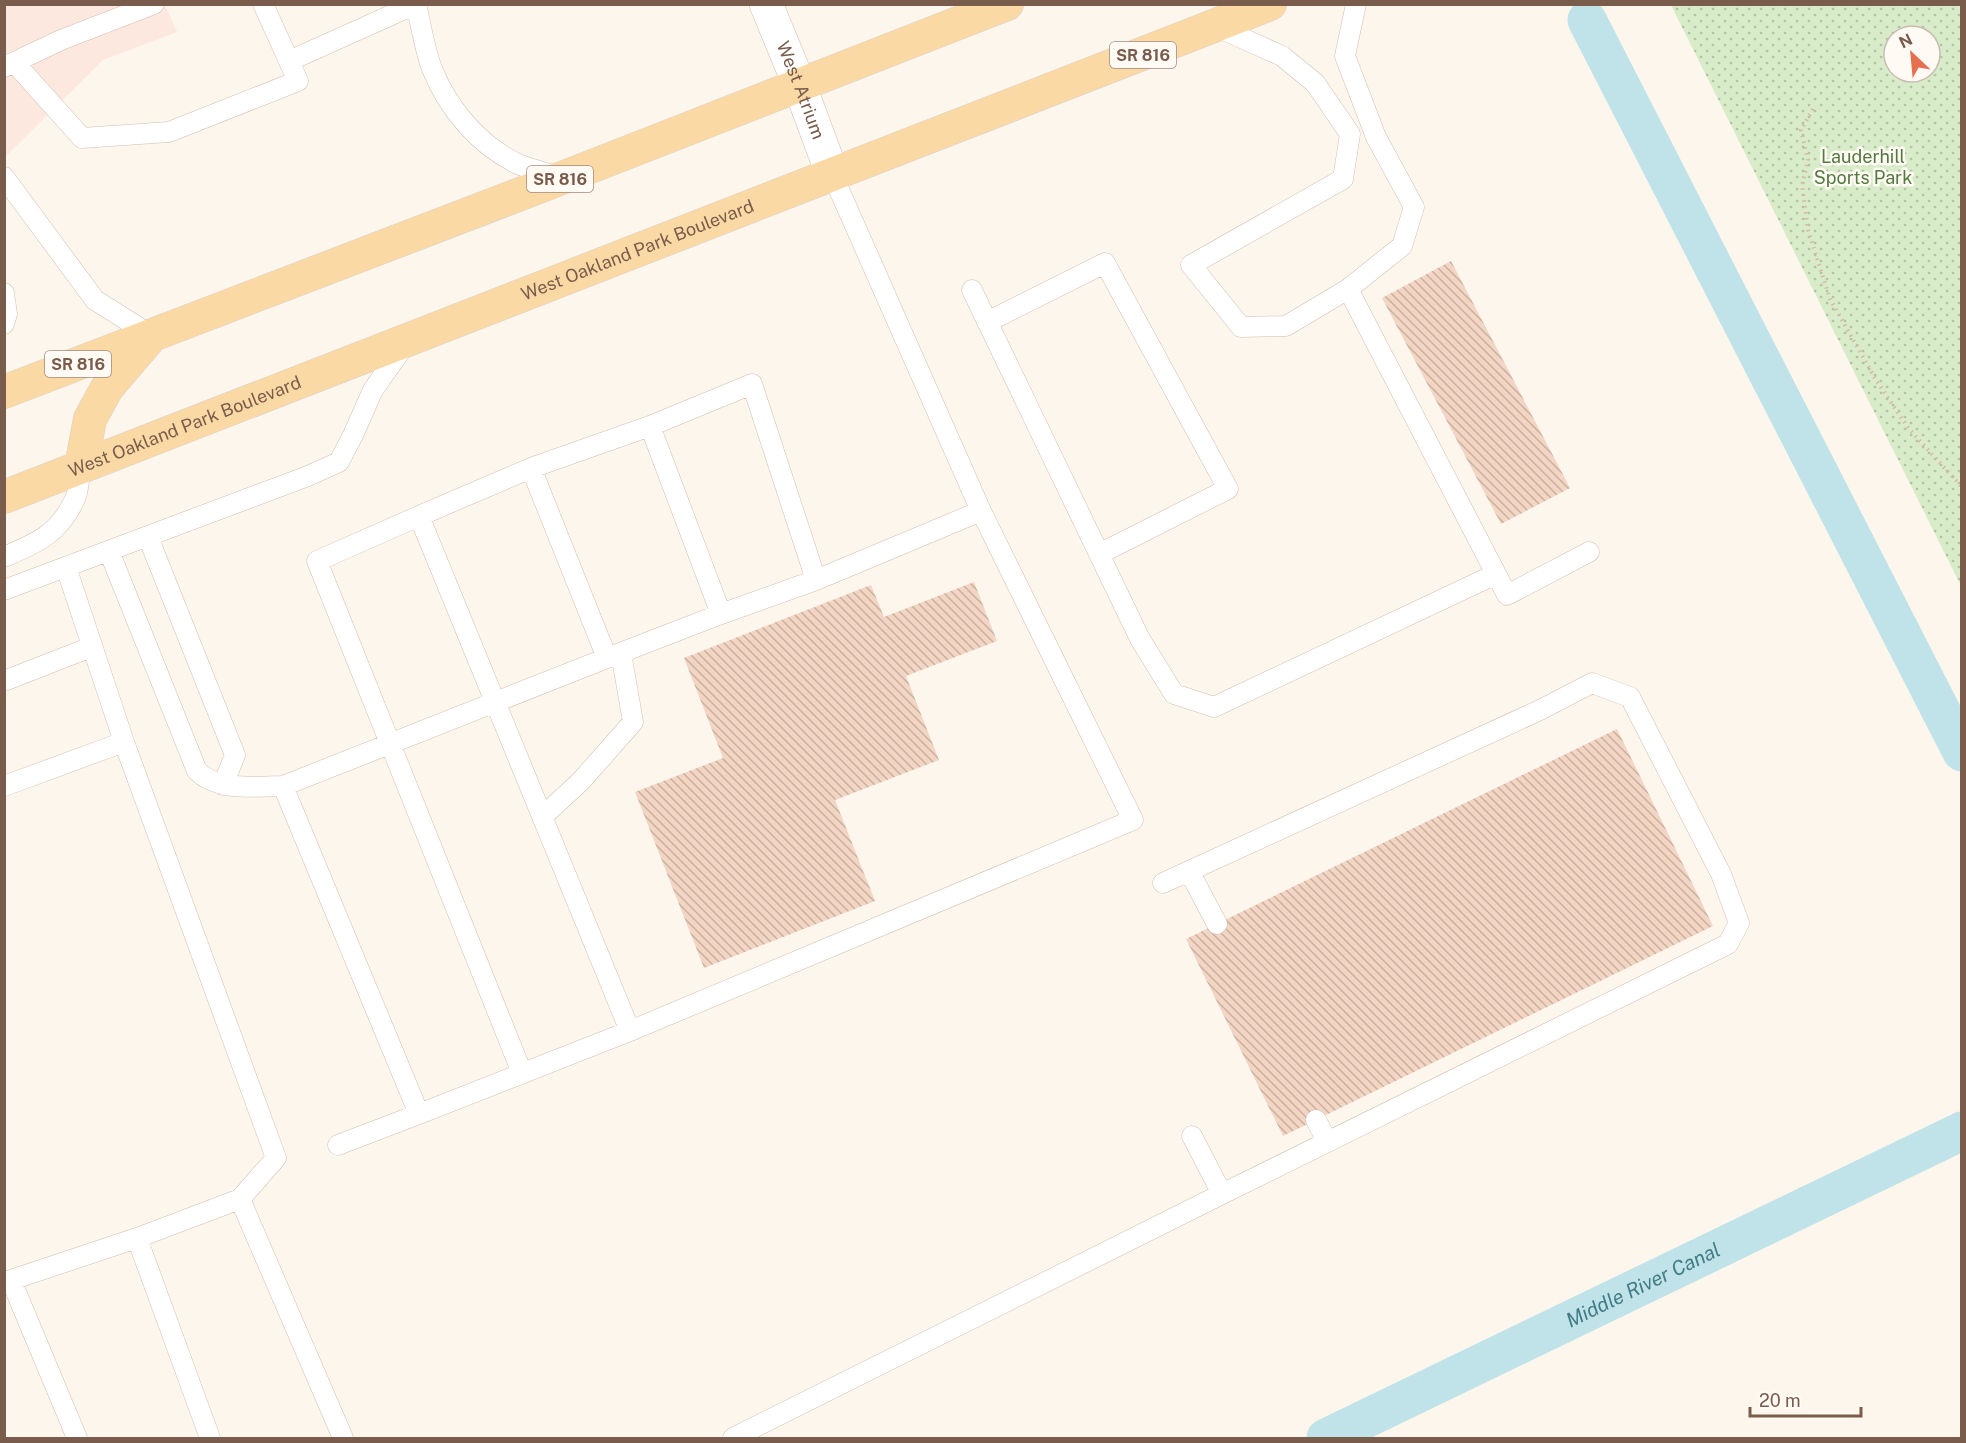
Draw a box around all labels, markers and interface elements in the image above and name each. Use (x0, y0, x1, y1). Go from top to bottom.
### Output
north arrow (1882, 24, 1942, 84)
text: N (1896, 30, 1915, 52)
street label: West Atrium (773, 38, 829, 142)
road number: SR 816 (1110, 42, 1176, 68)
park label: Lauderhill Sports Park (1814, 146, 1912, 188)
road number: SR 816 (527, 166, 593, 192)
street label: West Oakland Park Boulevard (518, 195, 757, 305)
road number: SR 816 (45, 351, 111, 377)
street label: West Oakland Park Boulevard (65, 371, 304, 481)
water label: Middle River Canal (1562, 1238, 1724, 1332)
scale bar (1750, 1380, 1861, 1418)
text: 20 m (1759, 1390, 1801, 1411)

